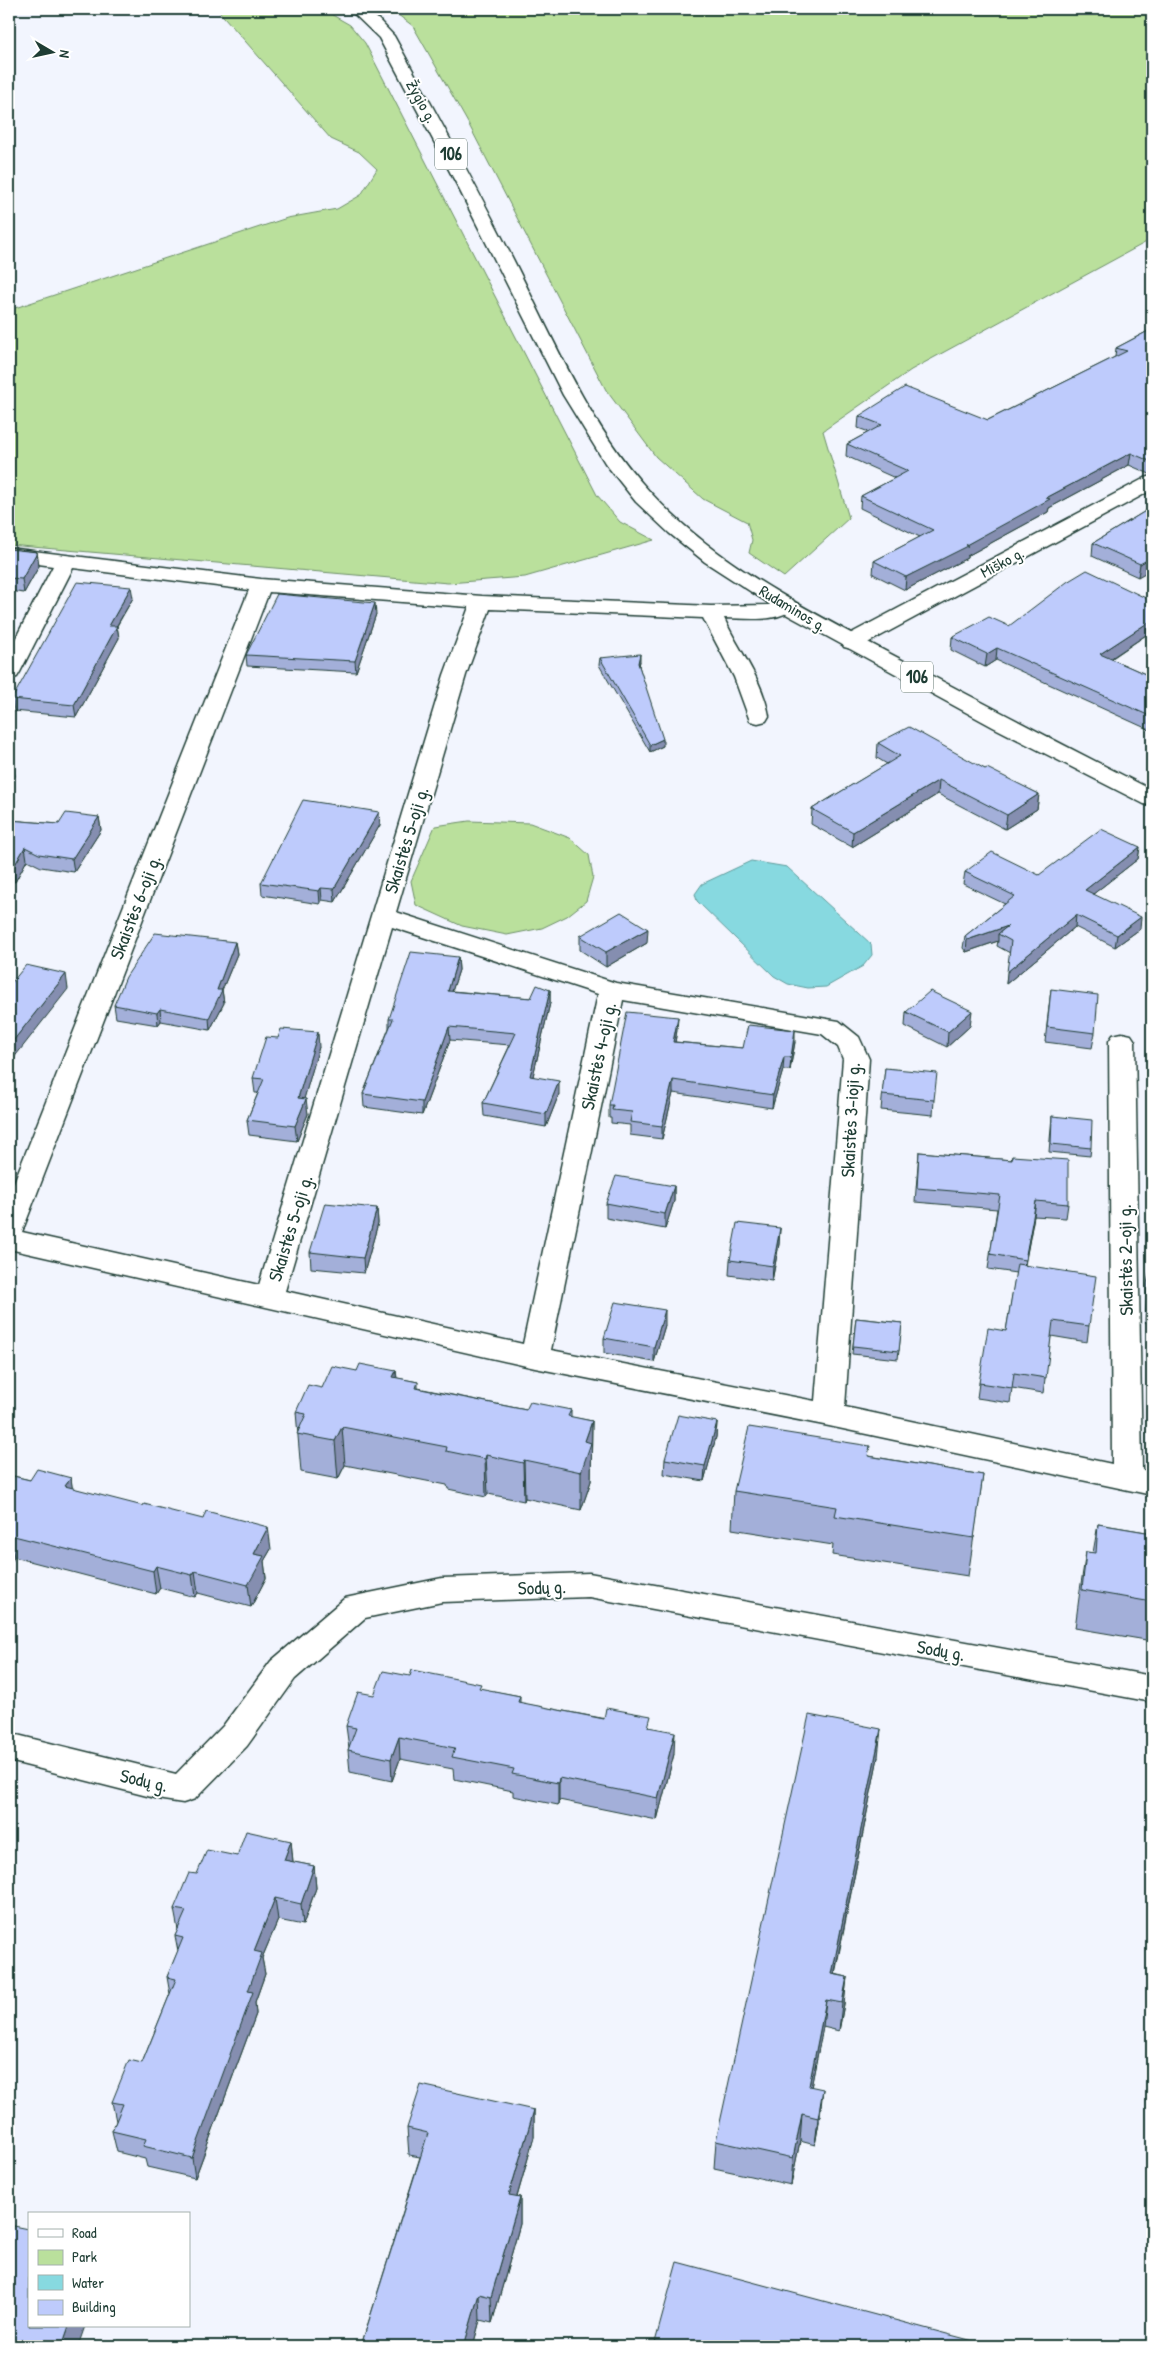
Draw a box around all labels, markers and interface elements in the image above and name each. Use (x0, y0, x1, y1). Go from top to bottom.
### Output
north arrow (28, 28, 78, 78)
text: N (55, 49, 75, 60)
street label: Žygio g. (401, 75, 443, 127)
road number: 106 (435, 138, 467, 170)
street label: Miško g. (976, 541, 1028, 583)
street label: Rudaminos g. (755, 579, 831, 637)
road number: 106 (901, 662, 933, 692)
street label: Skaistės 5-oji g. (377, 783, 435, 897)
street label: Skaistės 6-oji g. (103, 851, 167, 963)
street label: Skaistės 4-oji g. (574, 1000, 622, 1112)
street label: Skaistės 3-ioji g. (834, 1062, 866, 1178)
street label: Skaistės 5-oji g. (261, 1171, 319, 1285)
street label: Skaistės 2-oji g. (1111, 1204, 1139, 1316)
street label: Sodų g. (517, 1573, 567, 1601)
street label: Sodų g. (915, 1633, 967, 1667)
street label: Sodų g. (118, 1762, 170, 1798)
legend (28, 2212, 190, 2328)
text: Road (72, 2222, 97, 2243)
text: Park (72, 2246, 97, 2267)
text: Water (72, 2272, 104, 2293)
text: Building (72, 2296, 116, 2317)

